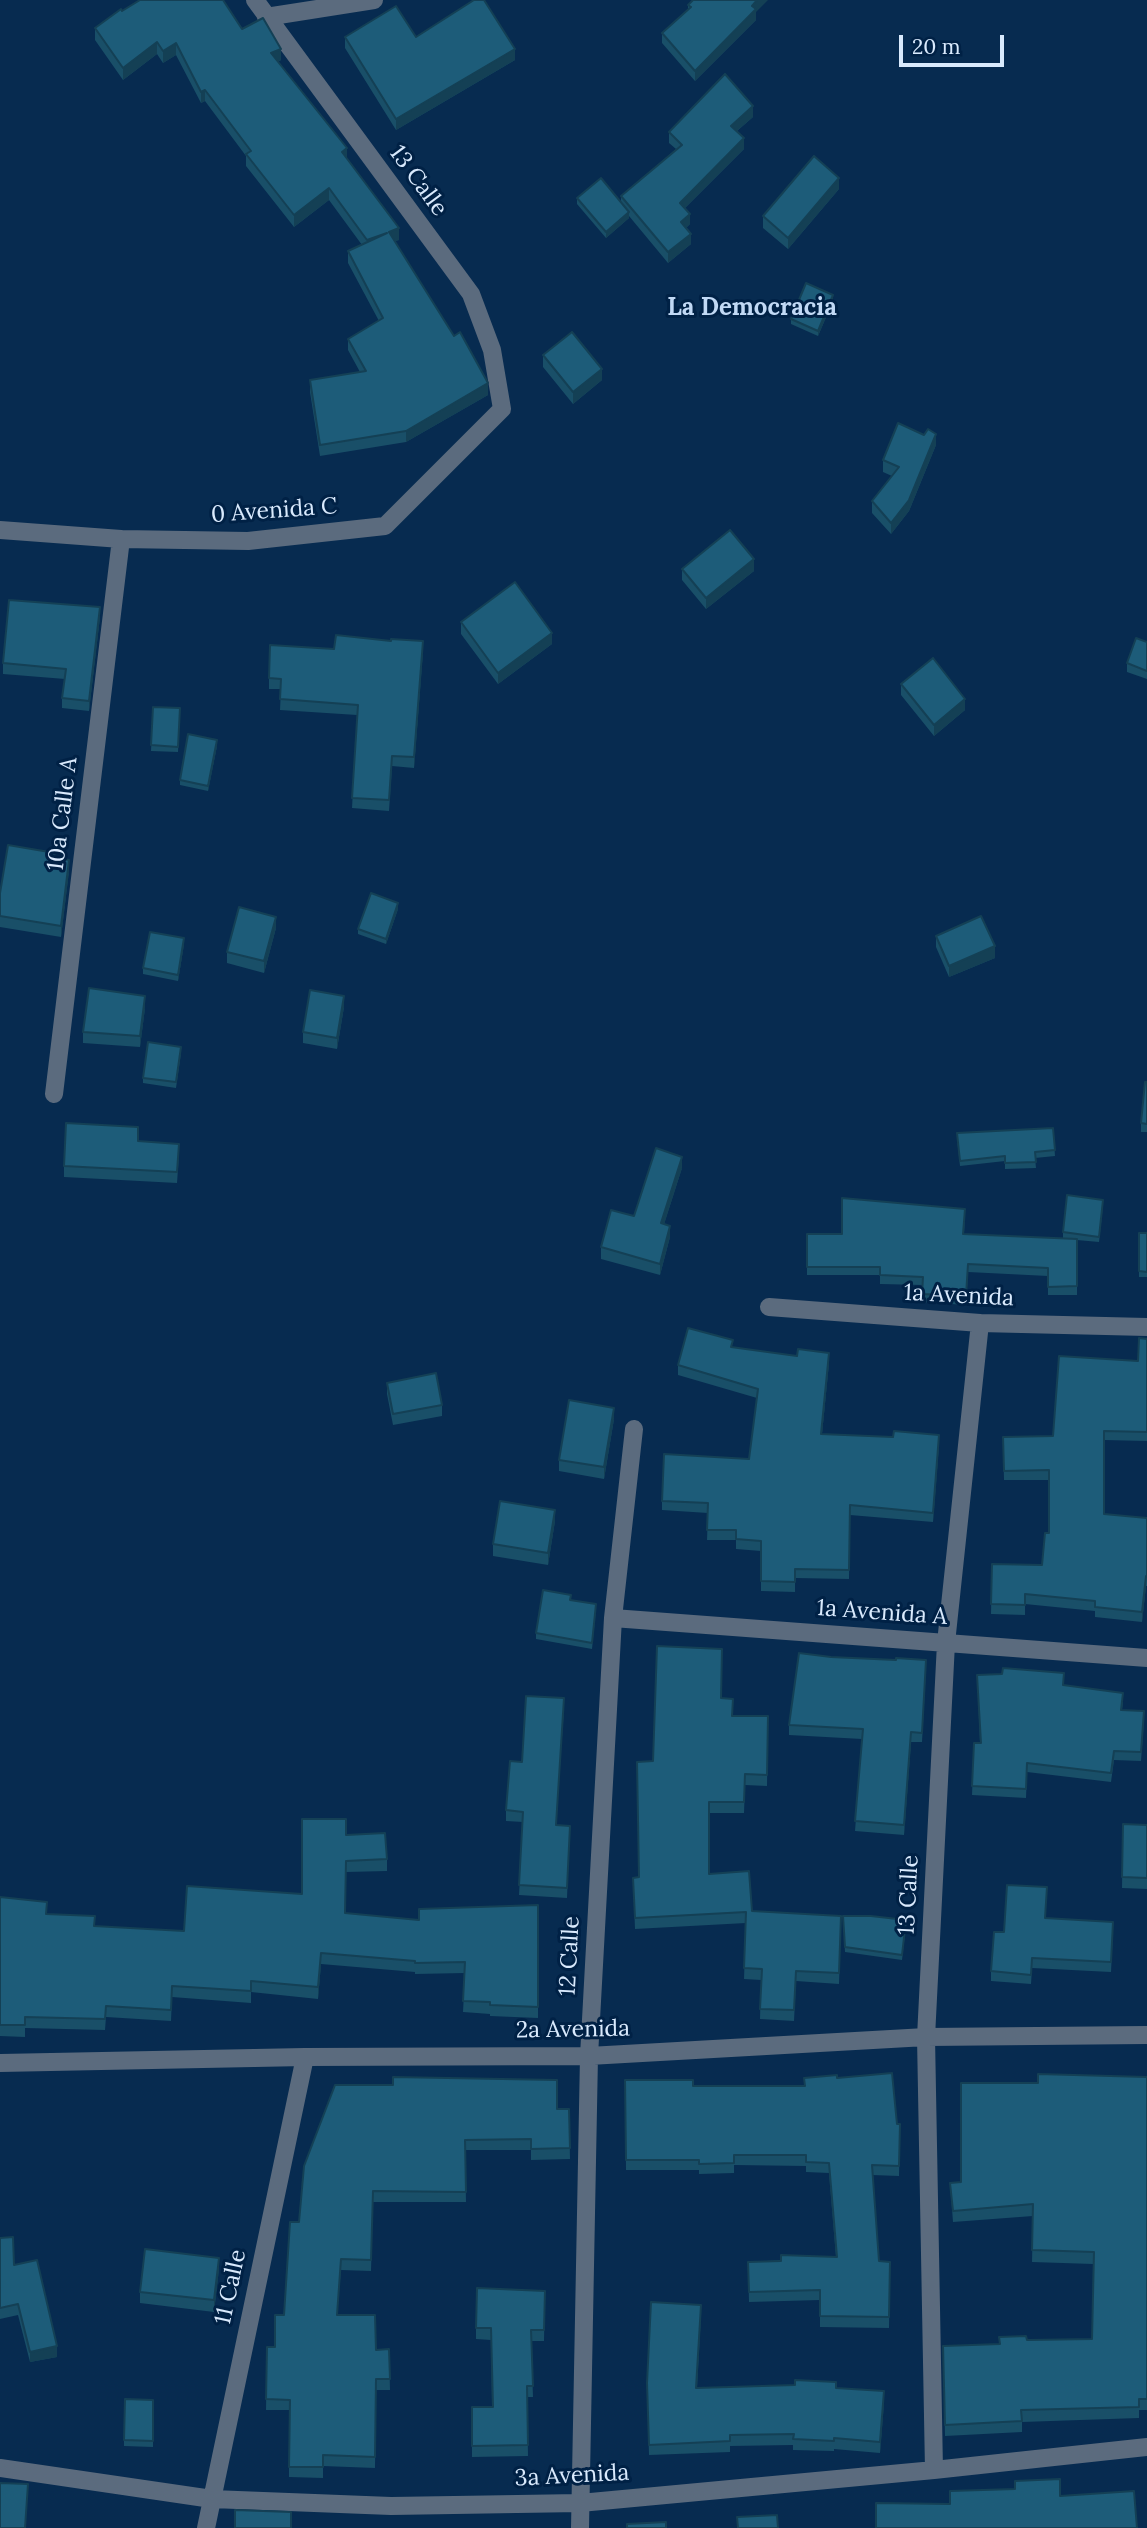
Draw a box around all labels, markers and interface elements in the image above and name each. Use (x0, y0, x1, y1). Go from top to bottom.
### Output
scale bar (902, 21, 1007, 65)
text: 20 m (912, 33, 961, 60)
street label: 13 Calle (383, 140, 453, 222)
district label: La Democracia (667, 294, 837, 322)
street label: 0 Avenida C (210, 493, 338, 529)
street label: 10a Calle A (42, 756, 84, 872)
street label: 1a Avenida (903, 1279, 1015, 1313)
street label: 1a Avenida A (816, 1595, 948, 1631)
street label: 13 Calle (893, 1854, 925, 1936)
street label: 12 Calle (554, 1915, 586, 1997)
street label: 2a Avenida (516, 2015, 630, 2045)
street label: 11 Calle (210, 2247, 252, 2327)
street label: 3a Avenida (514, 2459, 630, 2493)

